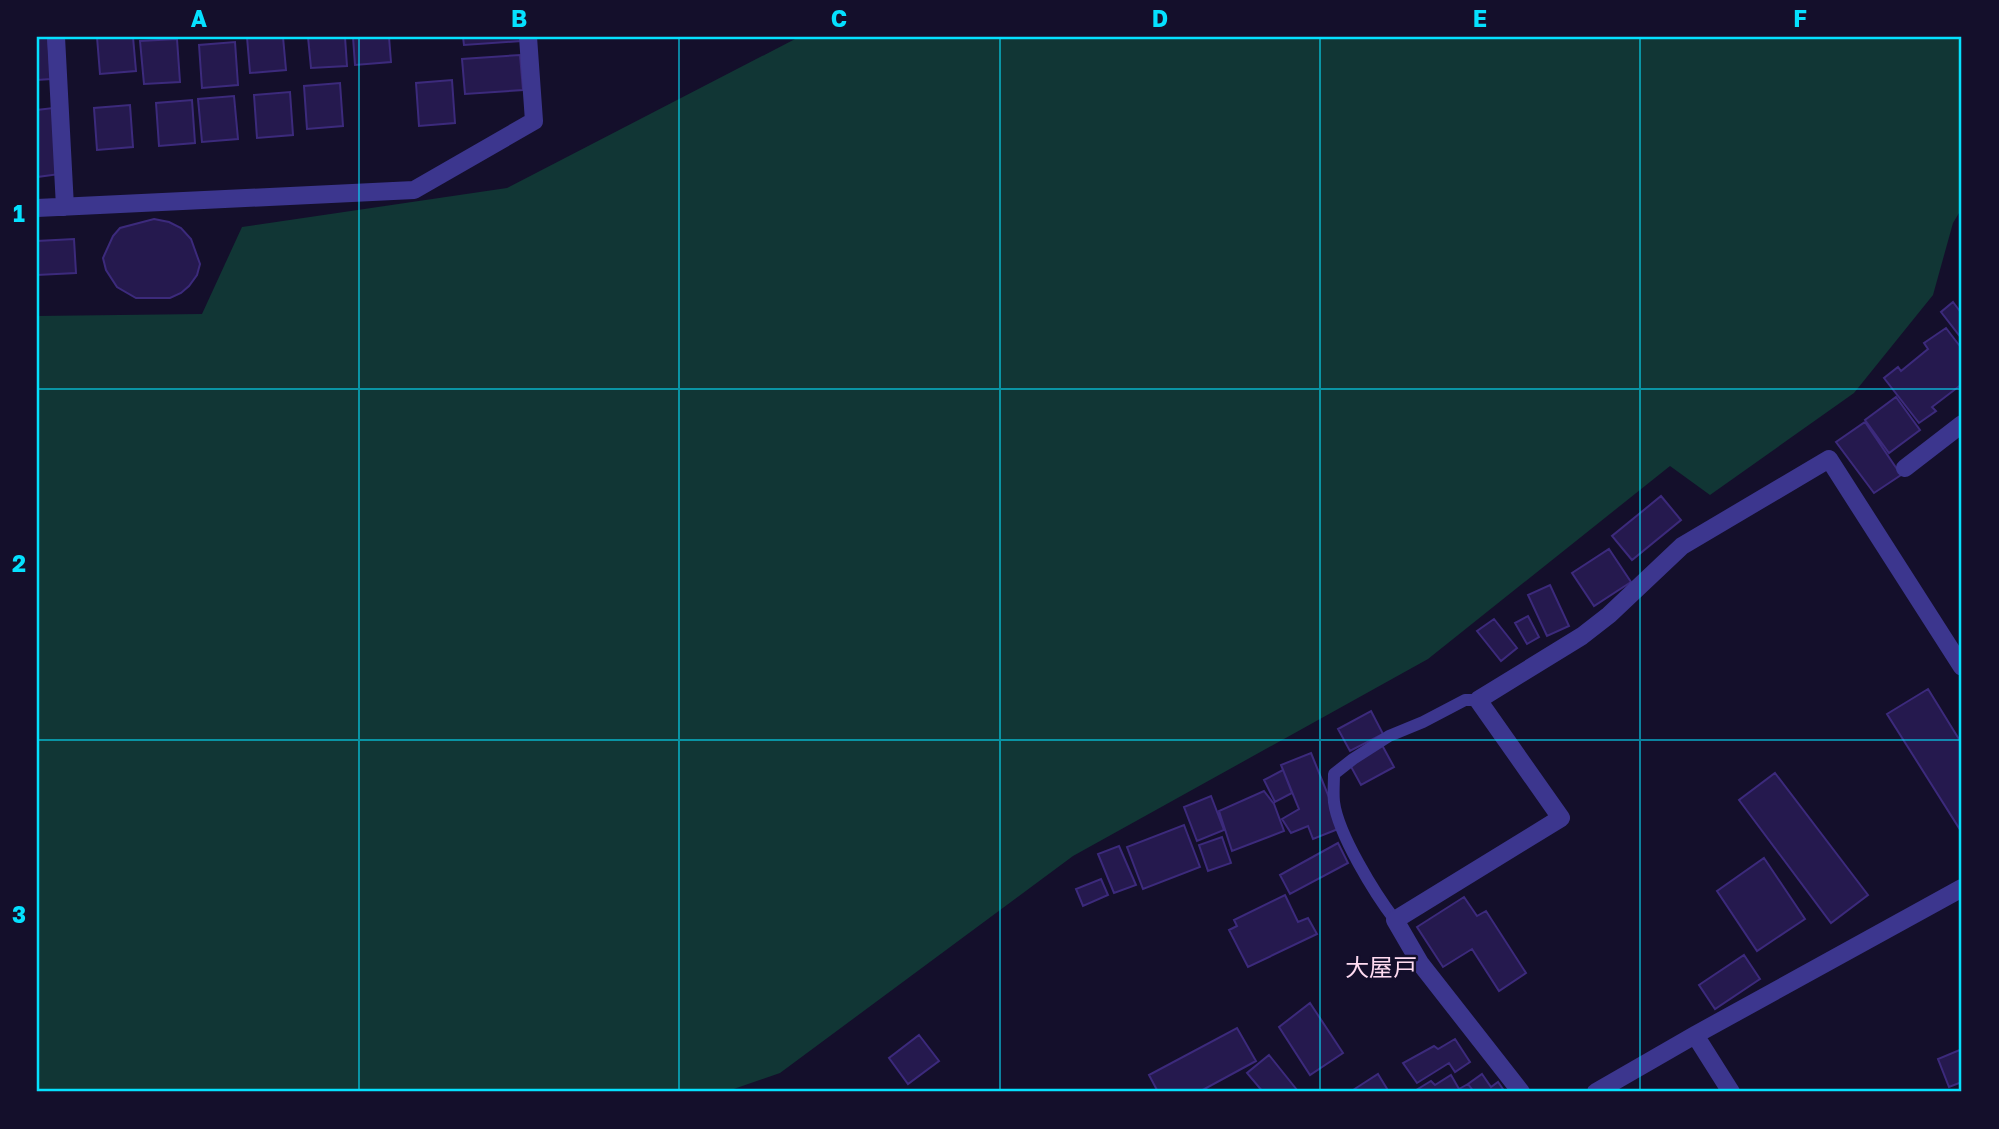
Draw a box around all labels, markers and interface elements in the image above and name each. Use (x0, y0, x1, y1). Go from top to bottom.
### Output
text: A (191, 4, 208, 32)
text: B (511, 4, 527, 32)
text: C (831, 4, 847, 32)
text: D (1152, 4, 1168, 32)
text: E (1473, 4, 1487, 32)
text: F (1793, 4, 1807, 32)
text: 1 (13, 199, 25, 227)
text: 2 (12, 549, 26, 577)
text: 3 (12, 900, 26, 928)
district label: 大屋戸 (1345, 952, 1417, 981)

